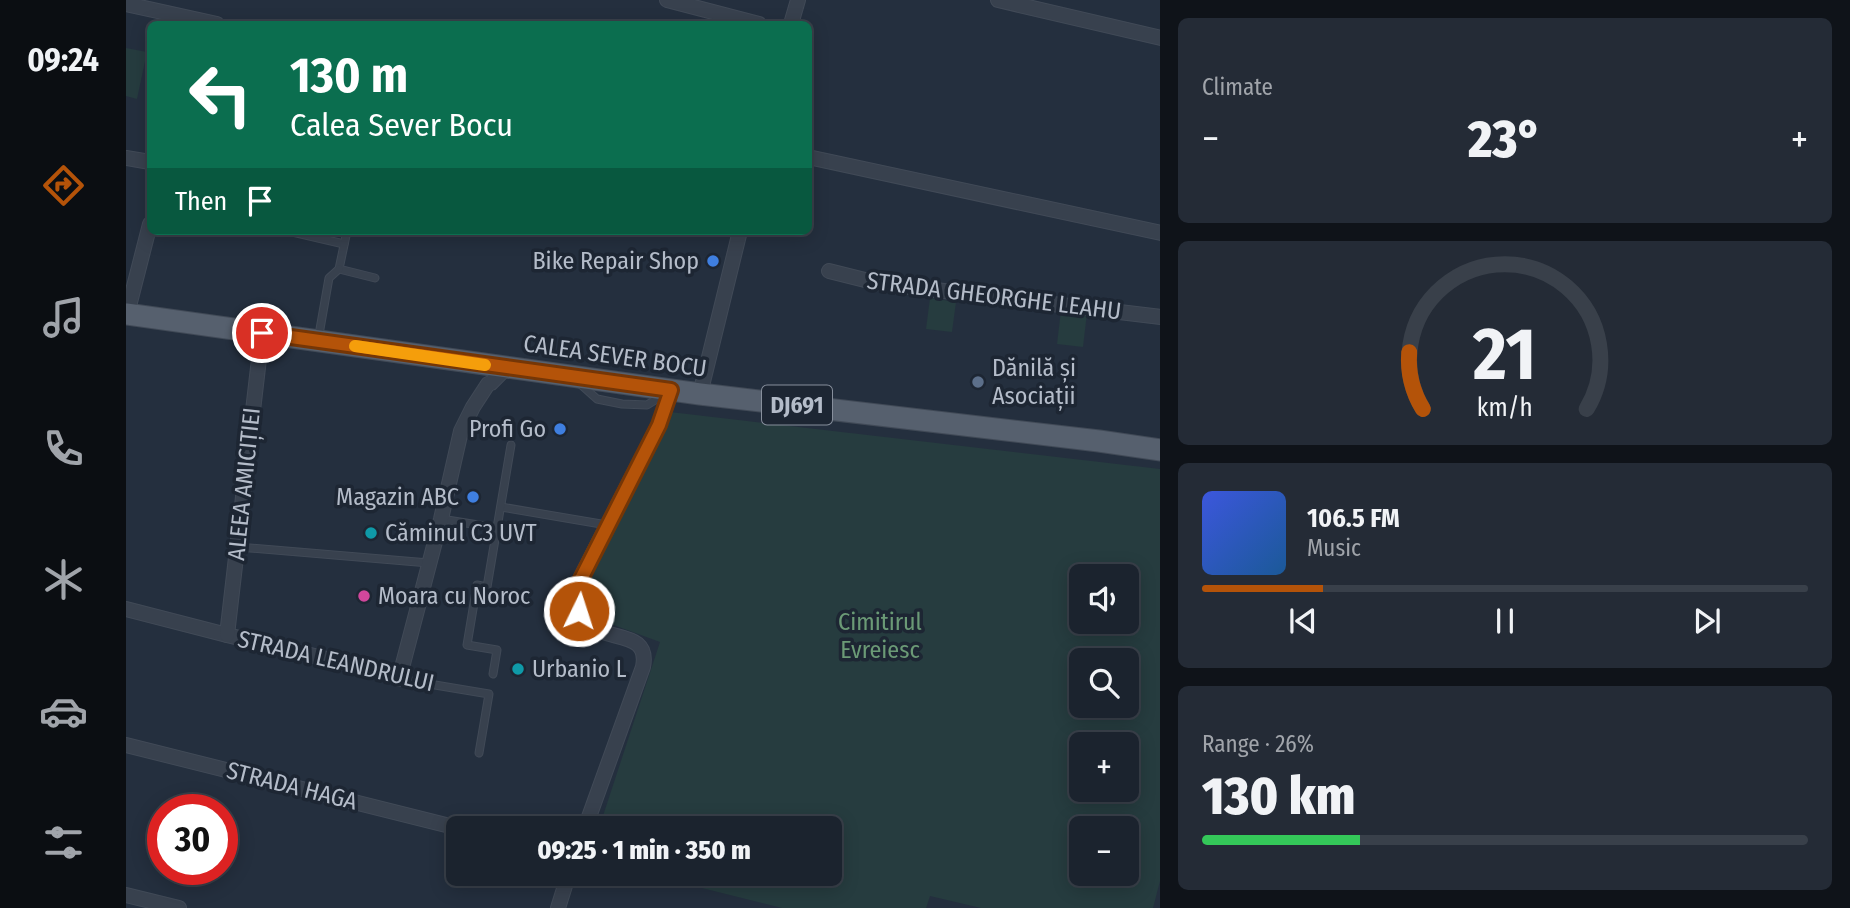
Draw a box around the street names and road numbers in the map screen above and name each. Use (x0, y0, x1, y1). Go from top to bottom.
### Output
street label: STRADA GHEORGHE LEAHU (865, 267, 1123, 325)
street label: CALEA SEVER BOCU (522, 329, 708, 383)
road number: DJ691 (762, 386, 832, 424)
street label: ALEEA AMICIȚIEI (222, 406, 268, 562)
street label: STRADA LEANDRULUI (235, 625, 437, 697)
street label: STRADA HAGA (224, 756, 360, 816)

